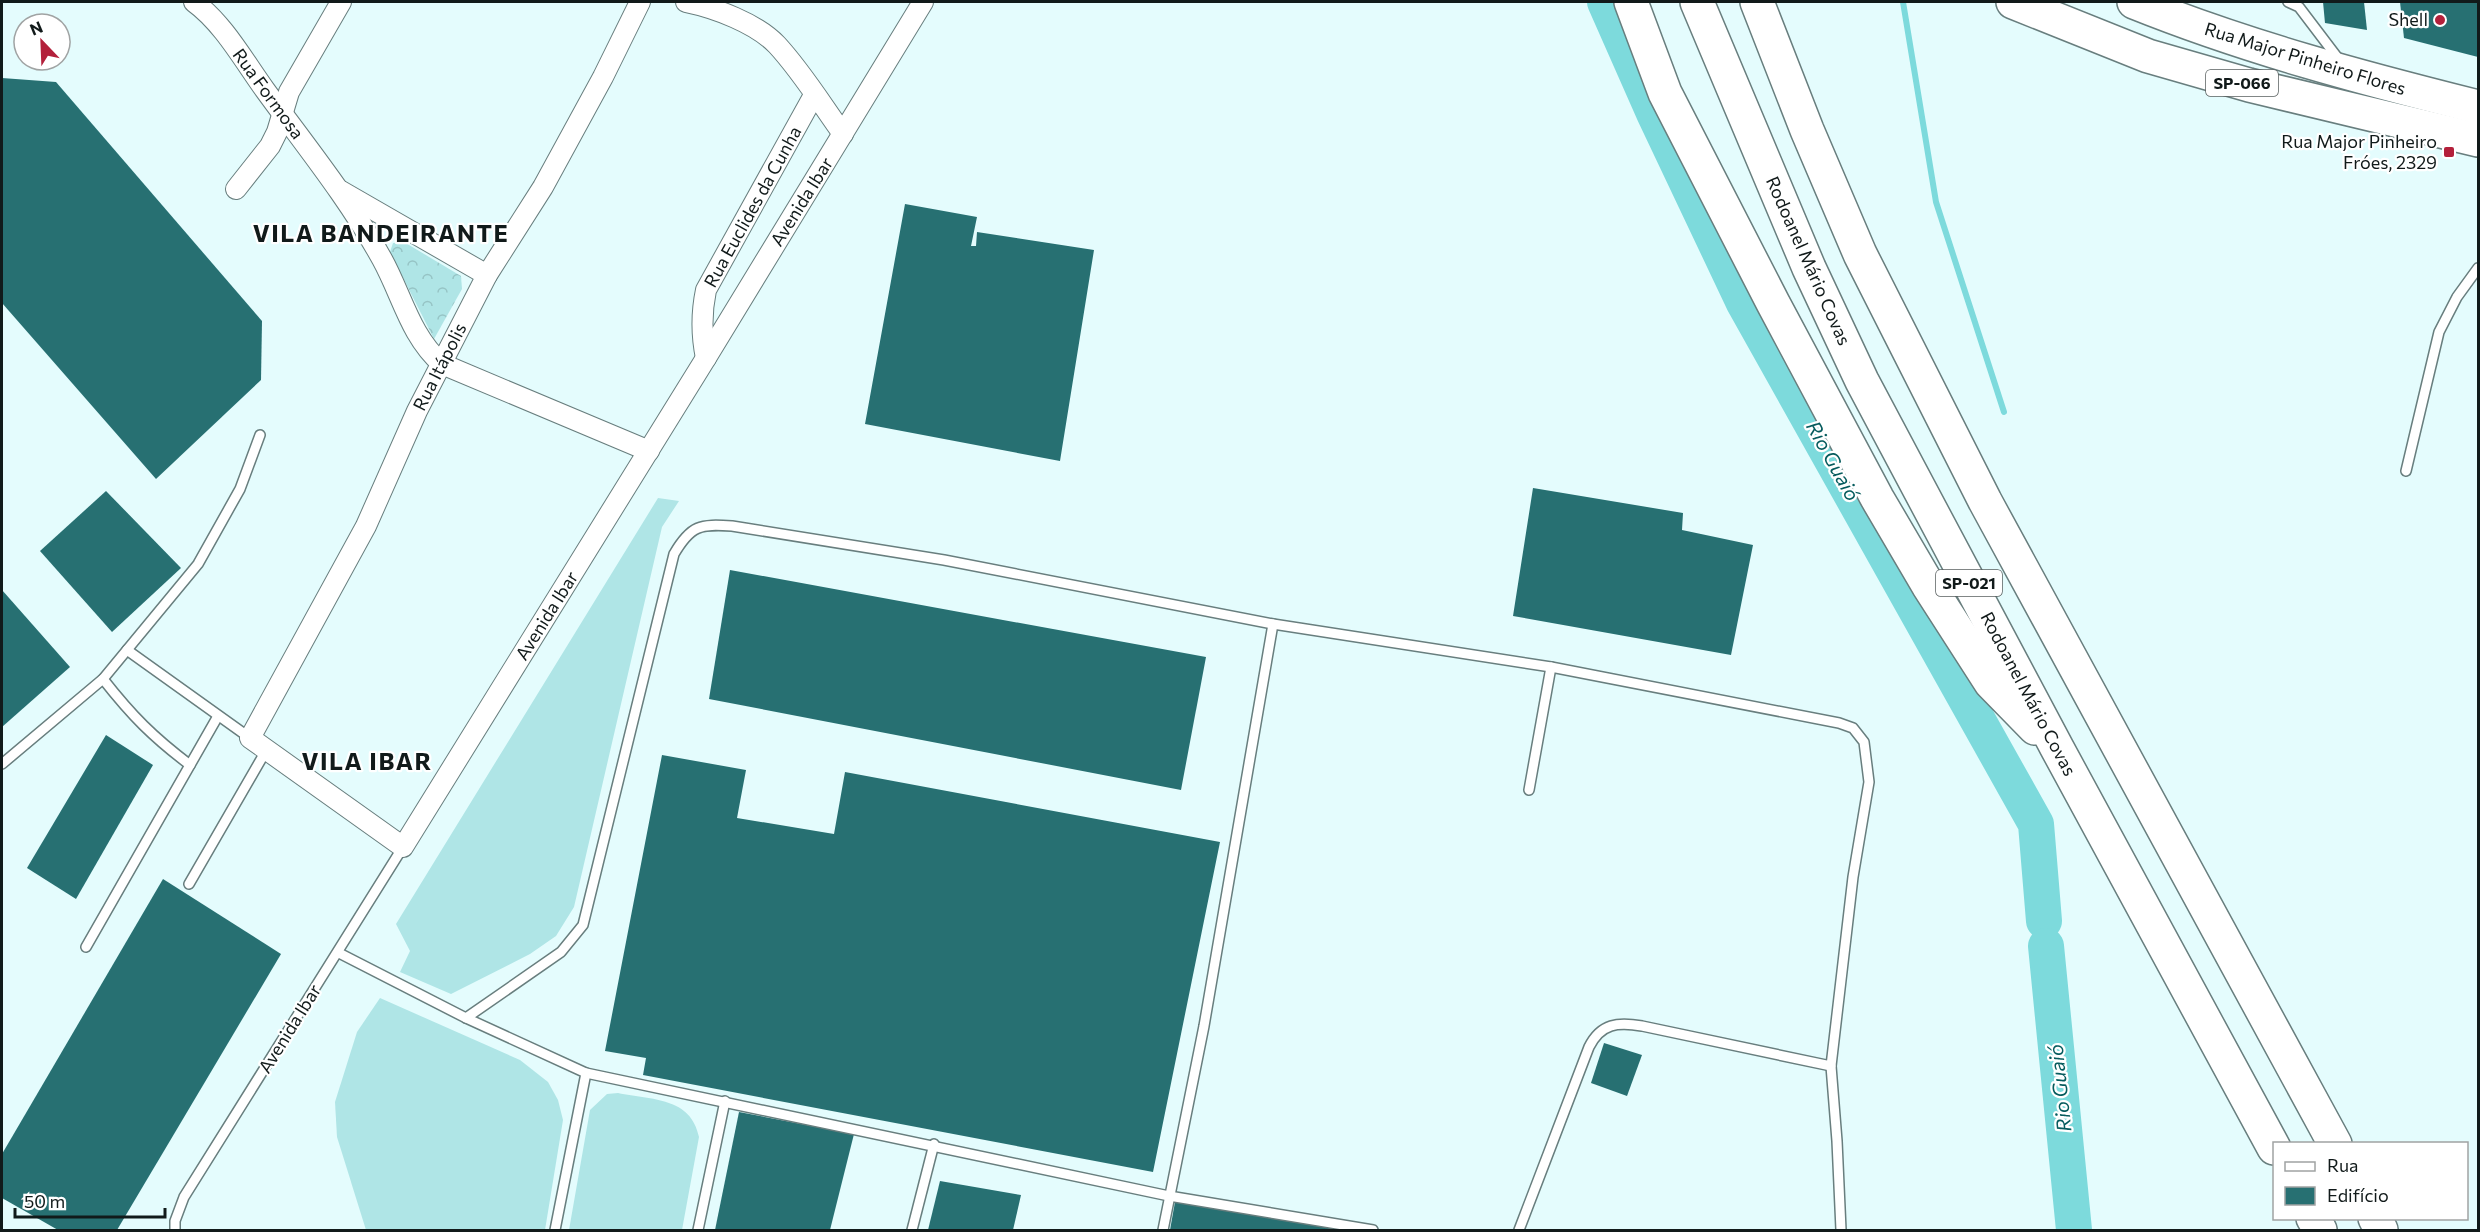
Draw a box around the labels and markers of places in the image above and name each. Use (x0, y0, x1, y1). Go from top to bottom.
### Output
place label: Shell (2388, 8, 2428, 30)
marker: Shell (2433, 13, 2447, 27)
place label: Rua Major Pinheiro Fróes, 2329 (2281, 130, 2437, 173)
marker: Rua Major Pinheiro Fróes, 2329 (2442, 145, 2456, 159)

